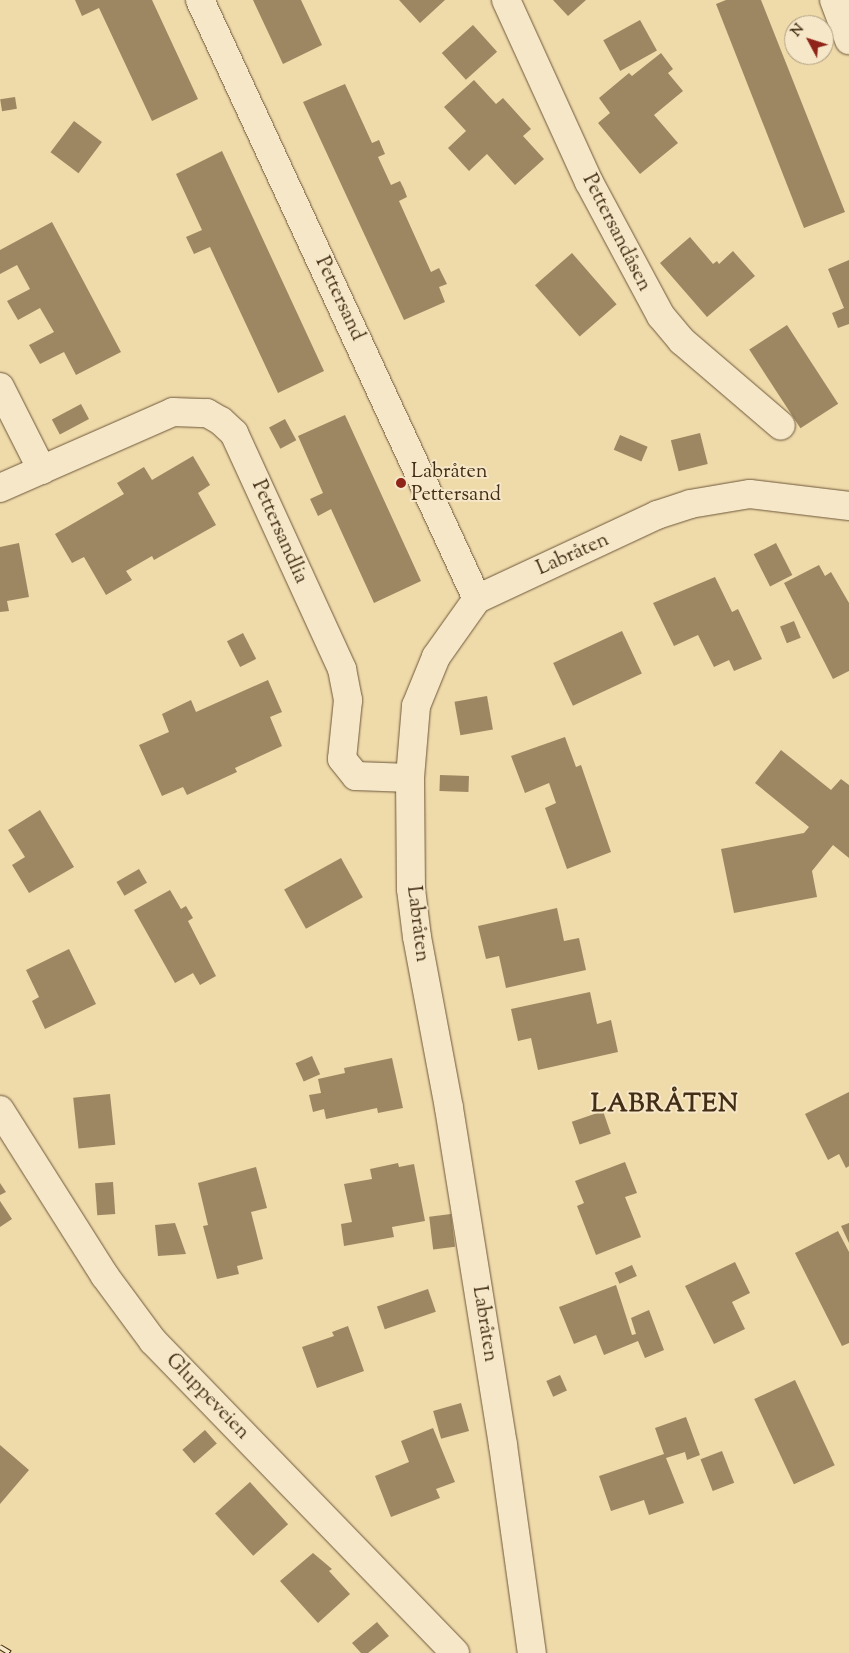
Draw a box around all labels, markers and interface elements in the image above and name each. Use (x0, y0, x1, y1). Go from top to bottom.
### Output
north arrow (784, 15, 834, 65)
text: N (787, 20, 810, 42)
street label: Pettersandåsen (576, 170, 656, 296)
street label: Pettersand (309, 253, 369, 345)
place label: Labråten Pettersand (411, 460, 501, 507)
street label: Pettersandlia (246, 477, 312, 587)
marker: Labråten Pettersand (395, 477, 407, 489)
street label: Labråten (533, 528, 613, 582)
street label: Labråten (400, 885, 434, 963)
district label: LABRÅTEN (590, 1090, 740, 1120)
street label: Labråten (466, 1284, 502, 1364)
street label: Gluppeveien (160, 1349, 254, 1445)

